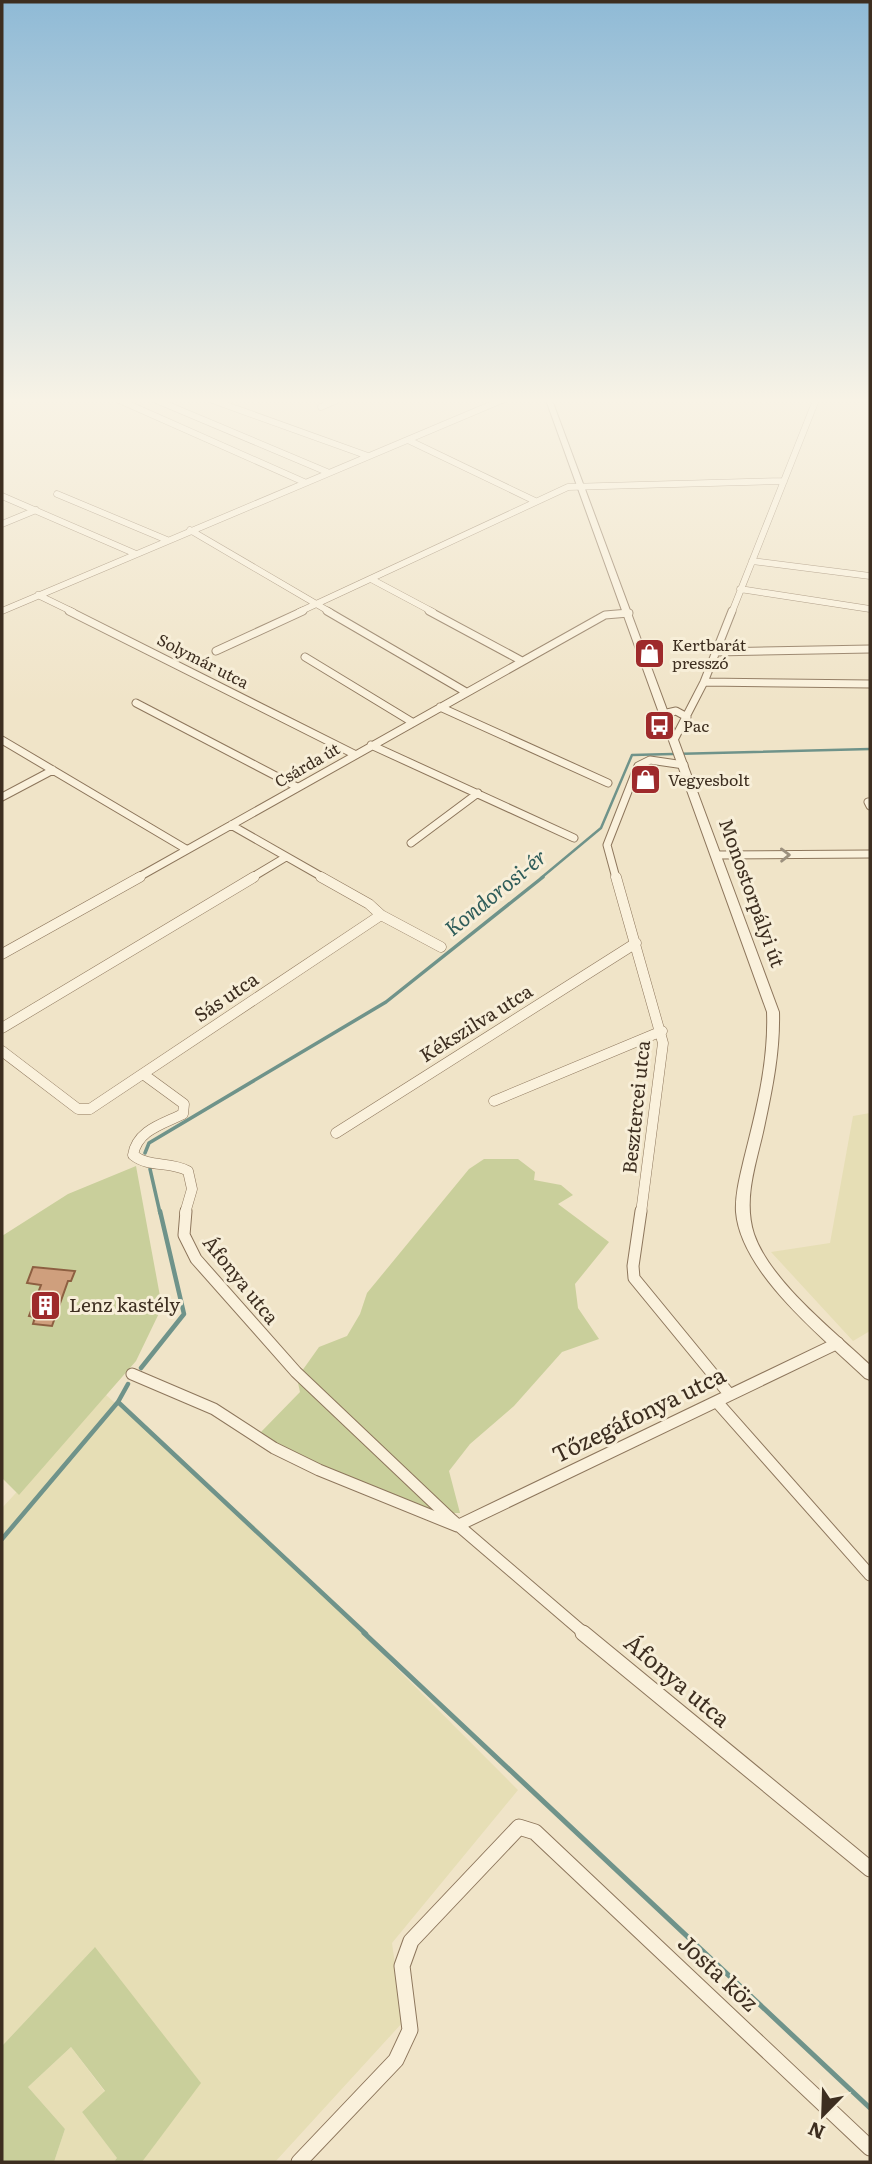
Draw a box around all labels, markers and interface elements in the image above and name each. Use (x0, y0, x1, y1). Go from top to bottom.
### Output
street label: Solymár utca (153, 627, 254, 694)
place label: Kertbarát presszó (672, 632, 747, 674)
shop icon: Kertbarát presszó (632, 637, 666, 671)
bus stop icon: Pac (643, 709, 677, 743)
place label: Pac (683, 713, 709, 737)
street label: Csárda út (269, 736, 344, 792)
shop icon: Vegyesbolt (628, 763, 662, 797)
place label: Vegyesbolt (668, 767, 750, 791)
street label: Monostorpályi út (713, 814, 793, 971)
water label: Kondorosi-ér (437, 840, 552, 942)
one-way arrow (781, 847, 791, 863)
street label: Sás utca (188, 964, 264, 1028)
street label: Kékszilva utca (413, 976, 538, 1068)
street label: Besztercei utca (614, 1038, 656, 1175)
street label: Áfonya utca (197, 1229, 287, 1330)
building icon: Lenz kastély (29, 1288, 63, 1322)
place label: Lenz kastély (69, 1290, 180, 1318)
street label: Tőzegáfonya utca (545, 1356, 731, 1470)
street label: Áfonya utca (618, 1625, 739, 1735)
street label: Josta köz (671, 1925, 767, 2018)
north arrow (788, 2080, 858, 2150)
text: N (803, 2116, 829, 2148)

